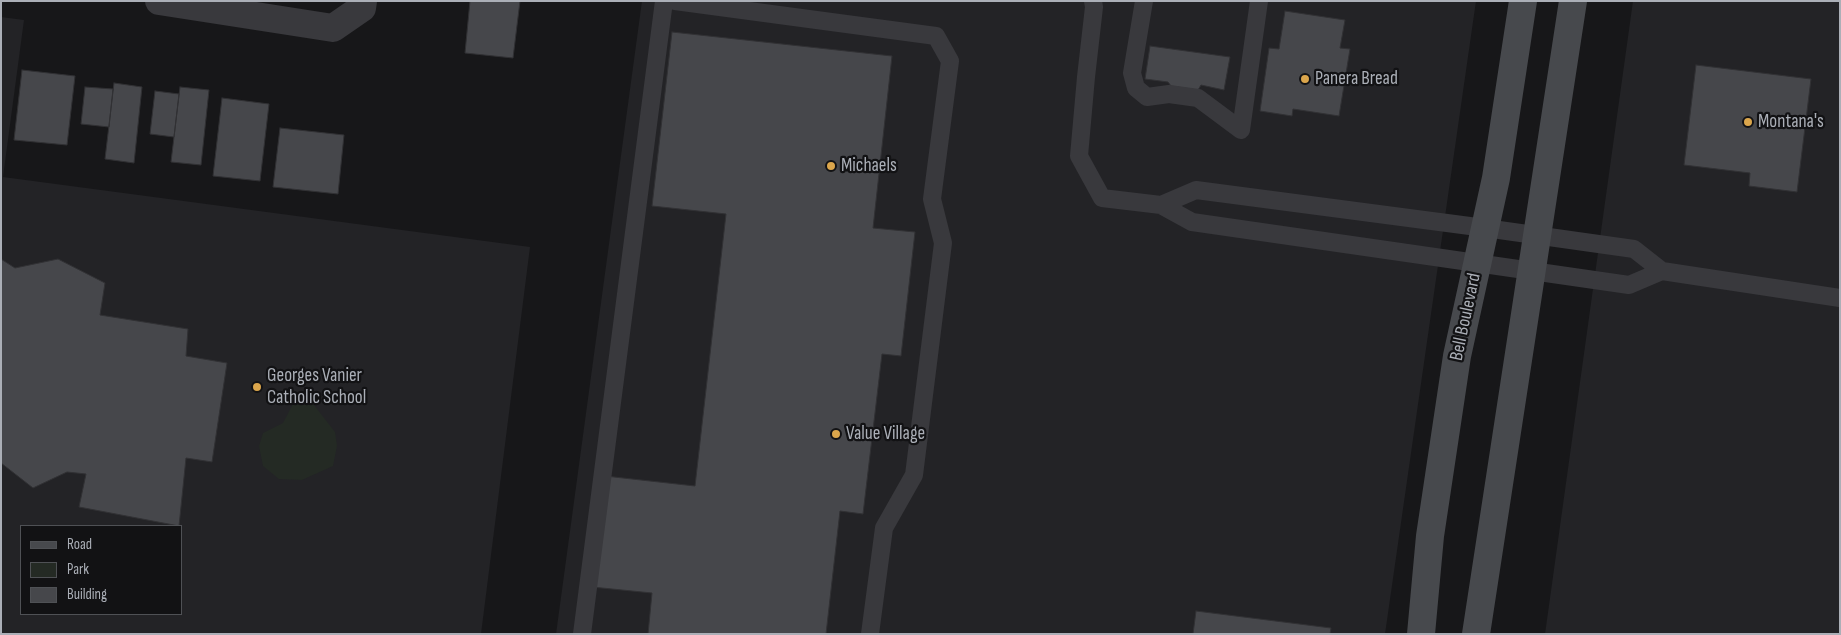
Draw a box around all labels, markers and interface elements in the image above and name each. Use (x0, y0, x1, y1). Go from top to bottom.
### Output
place label: Panera Bread (1315, 68, 1398, 90)
marker: Panera Bread (1299, 73, 1311, 85)
place label: Montana's (1758, 111, 1824, 133)
marker: Montana's (1742, 116, 1754, 128)
place label: Michaels (841, 155, 897, 177)
marker: Michaels (825, 160, 837, 172)
street label: Bell Boulevard (1446, 271, 1486, 363)
place label: Georges Vanier Catholic School (267, 365, 366, 409)
marker: Georges Vanier Catholic School (251, 381, 263, 393)
place label: Value Village (846, 423, 925, 445)
marker: Value Village (830, 428, 842, 440)
legend (20, 525, 182, 615)
text: Road (67, 535, 92, 554)
text: Park (67, 560, 89, 579)
text: Building (67, 585, 107, 604)

